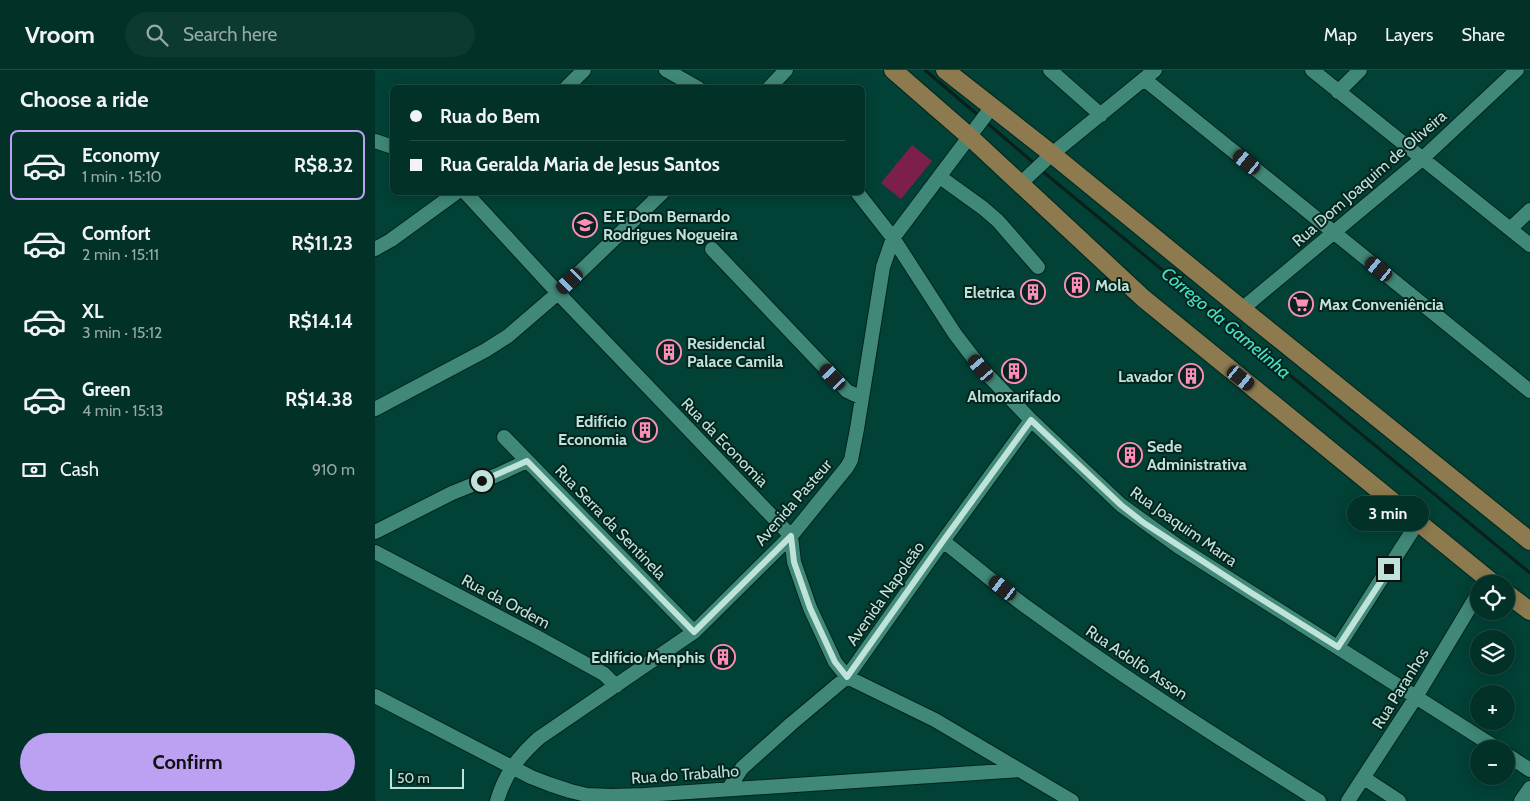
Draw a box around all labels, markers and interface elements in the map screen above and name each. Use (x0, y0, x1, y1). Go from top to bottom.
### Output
search box (125, 12, 475, 57)
text: Vroom (25, 20, 95, 49)
icon: search (143, 21, 171, 49)
text: Search here (183, 23, 277, 46)
text: Map (1324, 24, 1357, 46)
text: Layers (1385, 24, 1434, 46)
text: Share (1462, 24, 1505, 46)
text: Choose a ride (20, 86, 149, 113)
text: Rua do Bem (440, 105, 540, 128)
street label: Rua Dom Joaquim de Oliveira (1288, 106, 1450, 250)
icon: car (22, 143, 67, 188)
text: Economy (82, 144, 160, 167)
car (1230, 147, 1263, 177)
text: Rua Geralda Maria de Jesus Santos (440, 153, 720, 176)
text: R$8.32 (294, 154, 353, 177)
text: 1 min · 15:10 (82, 167, 162, 186)
place label: E.E Dom Bernardo Rodrigues Nogueira (603, 207, 738, 244)
school or university icon: E.E Dom Bernardo Rodrigues Nogueira (572, 212, 598, 238)
icon: car (22, 221, 67, 266)
text: Comfort (82, 222, 151, 245)
text: R$11.23 (292, 232, 353, 255)
text: 2 min · 15:11 (82, 245, 159, 264)
car (1362, 254, 1395, 284)
water label: Córrego da Gamelinha (1157, 263, 1295, 383)
car (554, 265, 586, 297)
building icon: Mola (1064, 272, 1090, 298)
place label: Mola (1095, 276, 1129, 295)
building icon: Eletrica (1020, 279, 1046, 305)
place label: Eletrica (964, 283, 1015, 302)
supermarket icon: Max Conveniência (1288, 291, 1314, 317)
place label: Max Conveniência (1319, 295, 1444, 314)
icon: car (22, 299, 67, 344)
text: XL (82, 300, 103, 323)
text: R$14.14 (289, 310, 353, 333)
text: 3 min · 15:12 (82, 323, 162, 342)
place label: Residencial Palace Camila (687, 334, 783, 371)
building icon: Residencial Palace Camila (656, 339, 682, 365)
car (965, 352, 996, 384)
building icon: Almoxarifado (1001, 358, 1027, 384)
car (817, 361, 848, 393)
building icon: Lavador (1178, 363, 1204, 389)
car (1224, 363, 1257, 393)
place label: Lavador (1118, 367, 1174, 386)
icon: car (22, 377, 67, 422)
text: Green (82, 378, 131, 401)
place label: Almoxarifado (967, 387, 1061, 406)
text: R$14.38 (285, 388, 353, 411)
street label: Rua da Economia (677, 394, 772, 491)
text: 4 min · 15:13 (82, 401, 163, 420)
place label: Edifício Economia (558, 412, 627, 449)
building icon: Edifício Economia (632, 417, 658, 443)
place label: Sede Administrativa (1147, 437, 1247, 474)
building icon: Sede Administrativa (1117, 442, 1143, 468)
street label: Avenida Pasteur (751, 455, 837, 549)
icon: cash (20, 456, 48, 484)
text: Cash (60, 458, 99, 481)
text: 910 m (312, 460, 355, 479)
street label: Rua Serra da Sentinela (551, 461, 670, 584)
route start (471, 470, 493, 492)
street label: Rua Joaquim Marra (1127, 482, 1241, 571)
callout: 3 min (1348, 496, 1430, 532)
text: 3 min (1369, 504, 1407, 523)
street label: Avenida Napoleão (842, 537, 928, 649)
route end (1378, 558, 1400, 580)
street label: Rua da Ordem (458, 570, 553, 633)
car (986, 573, 1019, 603)
map controls (1470, 575, 1515, 785)
button: locate (1470, 575, 1515, 620)
street label: Rua Adolfo Asson (1082, 621, 1191, 703)
button: layers (1470, 630, 1515, 675)
building icon: Edifício Menphis (710, 644, 736, 670)
street label: Rua Paranhos (1368, 644, 1433, 732)
place label: Edifício Menphis (591, 648, 705, 667)
button: + (1470, 685, 1515, 730)
button: Confirm (20, 733, 355, 791)
button: − (1470, 740, 1515, 785)
street label: Rua do Trabalho (631, 761, 740, 788)
scale bar (390, 766, 464, 789)
text: 50 m (397, 769, 430, 787)

